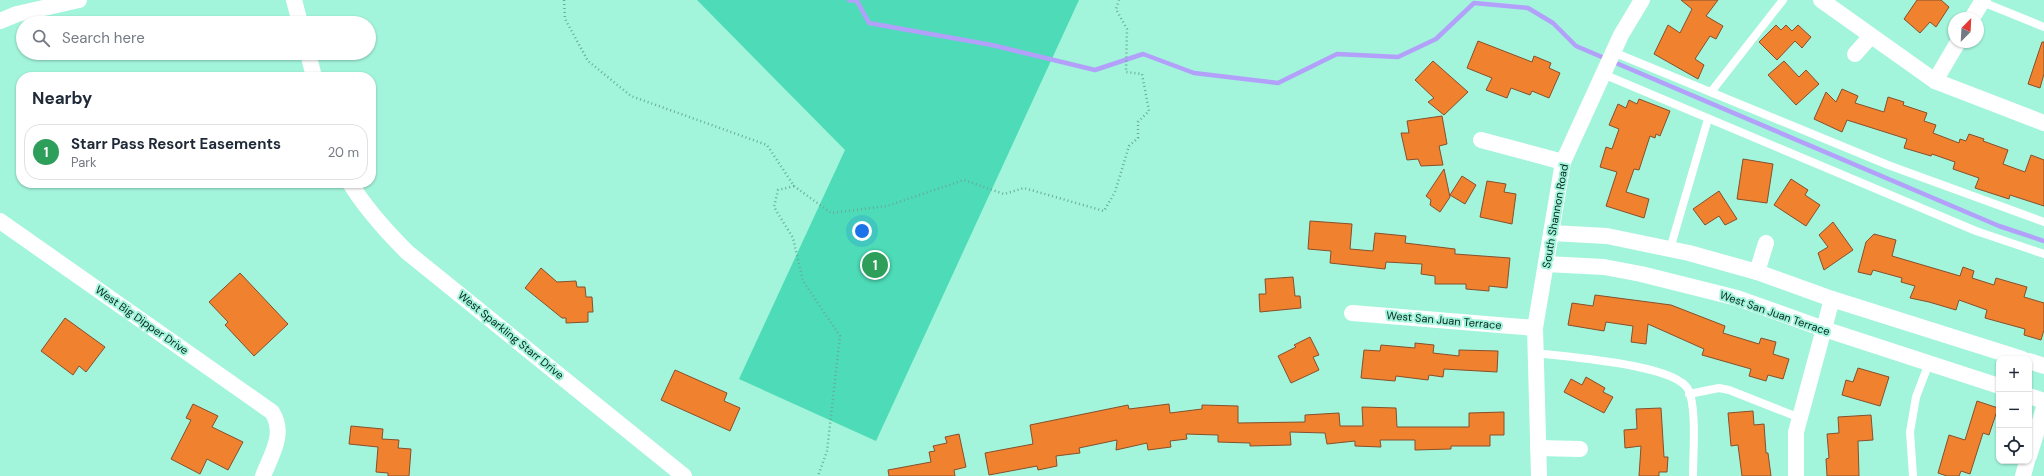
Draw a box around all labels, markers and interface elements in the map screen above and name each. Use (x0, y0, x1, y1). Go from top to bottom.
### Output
north arrow (1948, 12, 1984, 48)
search box (16, 16, 376, 60)
icon: search (30, 27, 52, 49)
text: Search here (62, 28, 145, 48)
text: Nearby (32, 87, 92, 109)
text: Starr Pass Resort Easements (71, 134, 281, 154)
text: 1 (44, 144, 48, 161)
text: 20 m (328, 144, 359, 161)
text: Park (71, 154, 97, 171)
street label: South Shannon Road (1539, 163, 1571, 269)
your location (852, 221, 872, 241)
pin: 1 (862, 250, 888, 280)
street label: West Big Dipper Drive (93, 283, 191, 357)
street label: West Sparkling Starr Drive (455, 288, 567, 382)
street label: West San Juan Terrace (1718, 288, 1832, 338)
street label: West San Juan Terrace (1386, 308, 1502, 332)
map controls (1996, 356, 2032, 464)
button: + (1996, 356, 2032, 392)
button: − (1996, 392, 2032, 428)
button: locate (1996, 428, 2032, 464)

